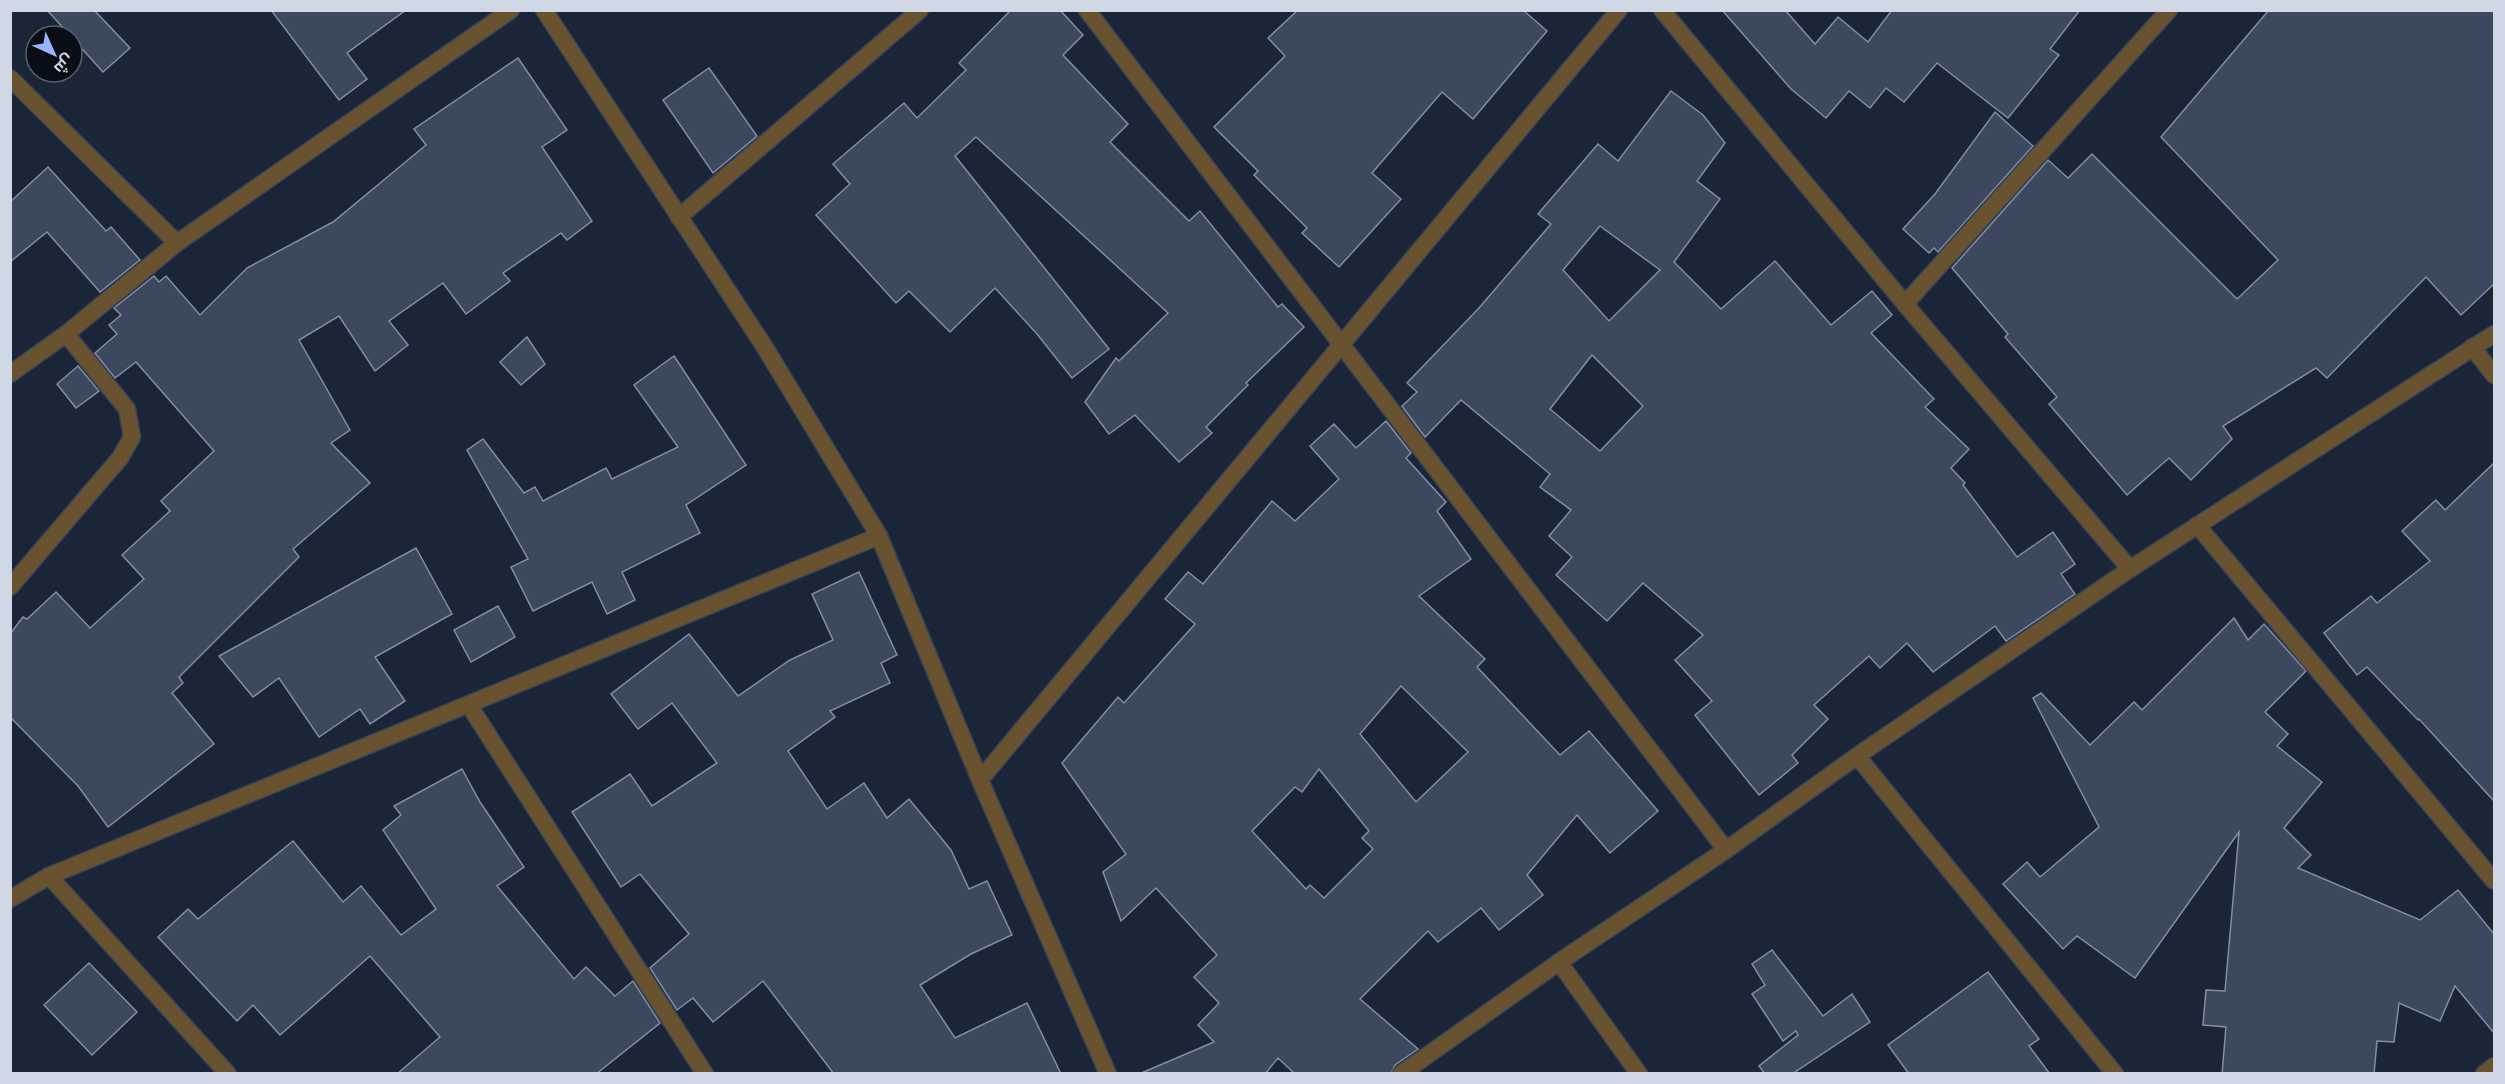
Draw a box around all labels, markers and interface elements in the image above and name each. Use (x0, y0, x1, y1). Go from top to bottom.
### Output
north arrow (24, 24, 84, 84)
text: ش (50, 50, 79, 79)

